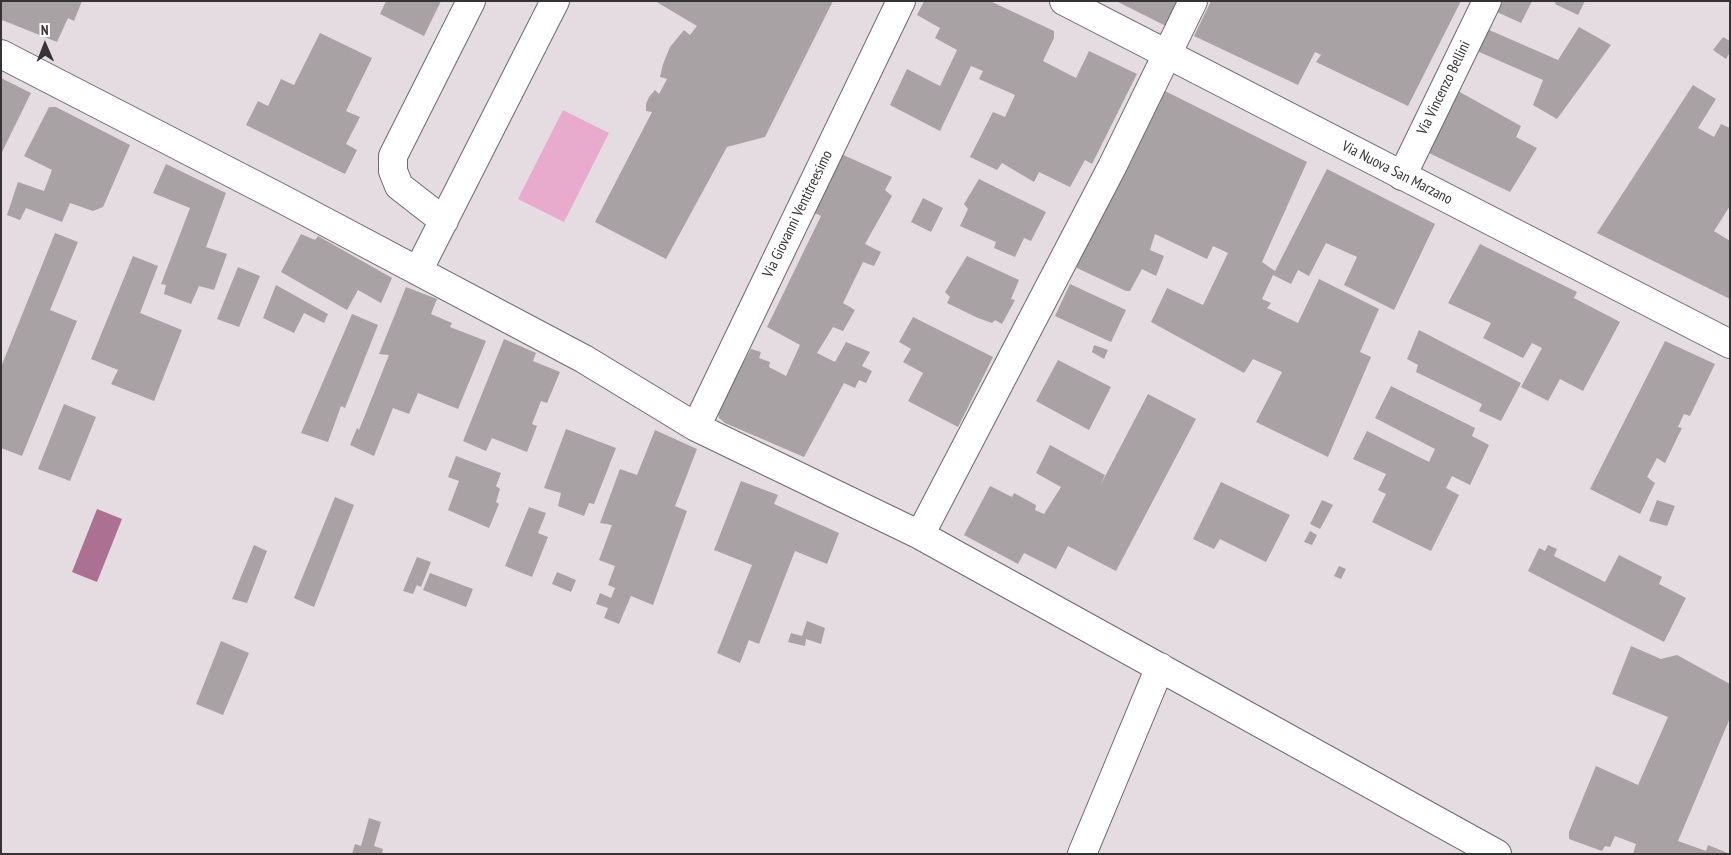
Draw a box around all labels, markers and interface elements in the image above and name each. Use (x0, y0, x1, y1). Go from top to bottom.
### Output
north arrow (20, 20, 70, 70)
text: N (41, 21, 49, 39)
street label: Via Vincenzo Bellini (1413, 38, 1475, 138)
street label: Via Nuova San Marzano (1339, 137, 1455, 209)
street label: Via Giovanni Ventitreesimo (759, 147, 837, 281)

